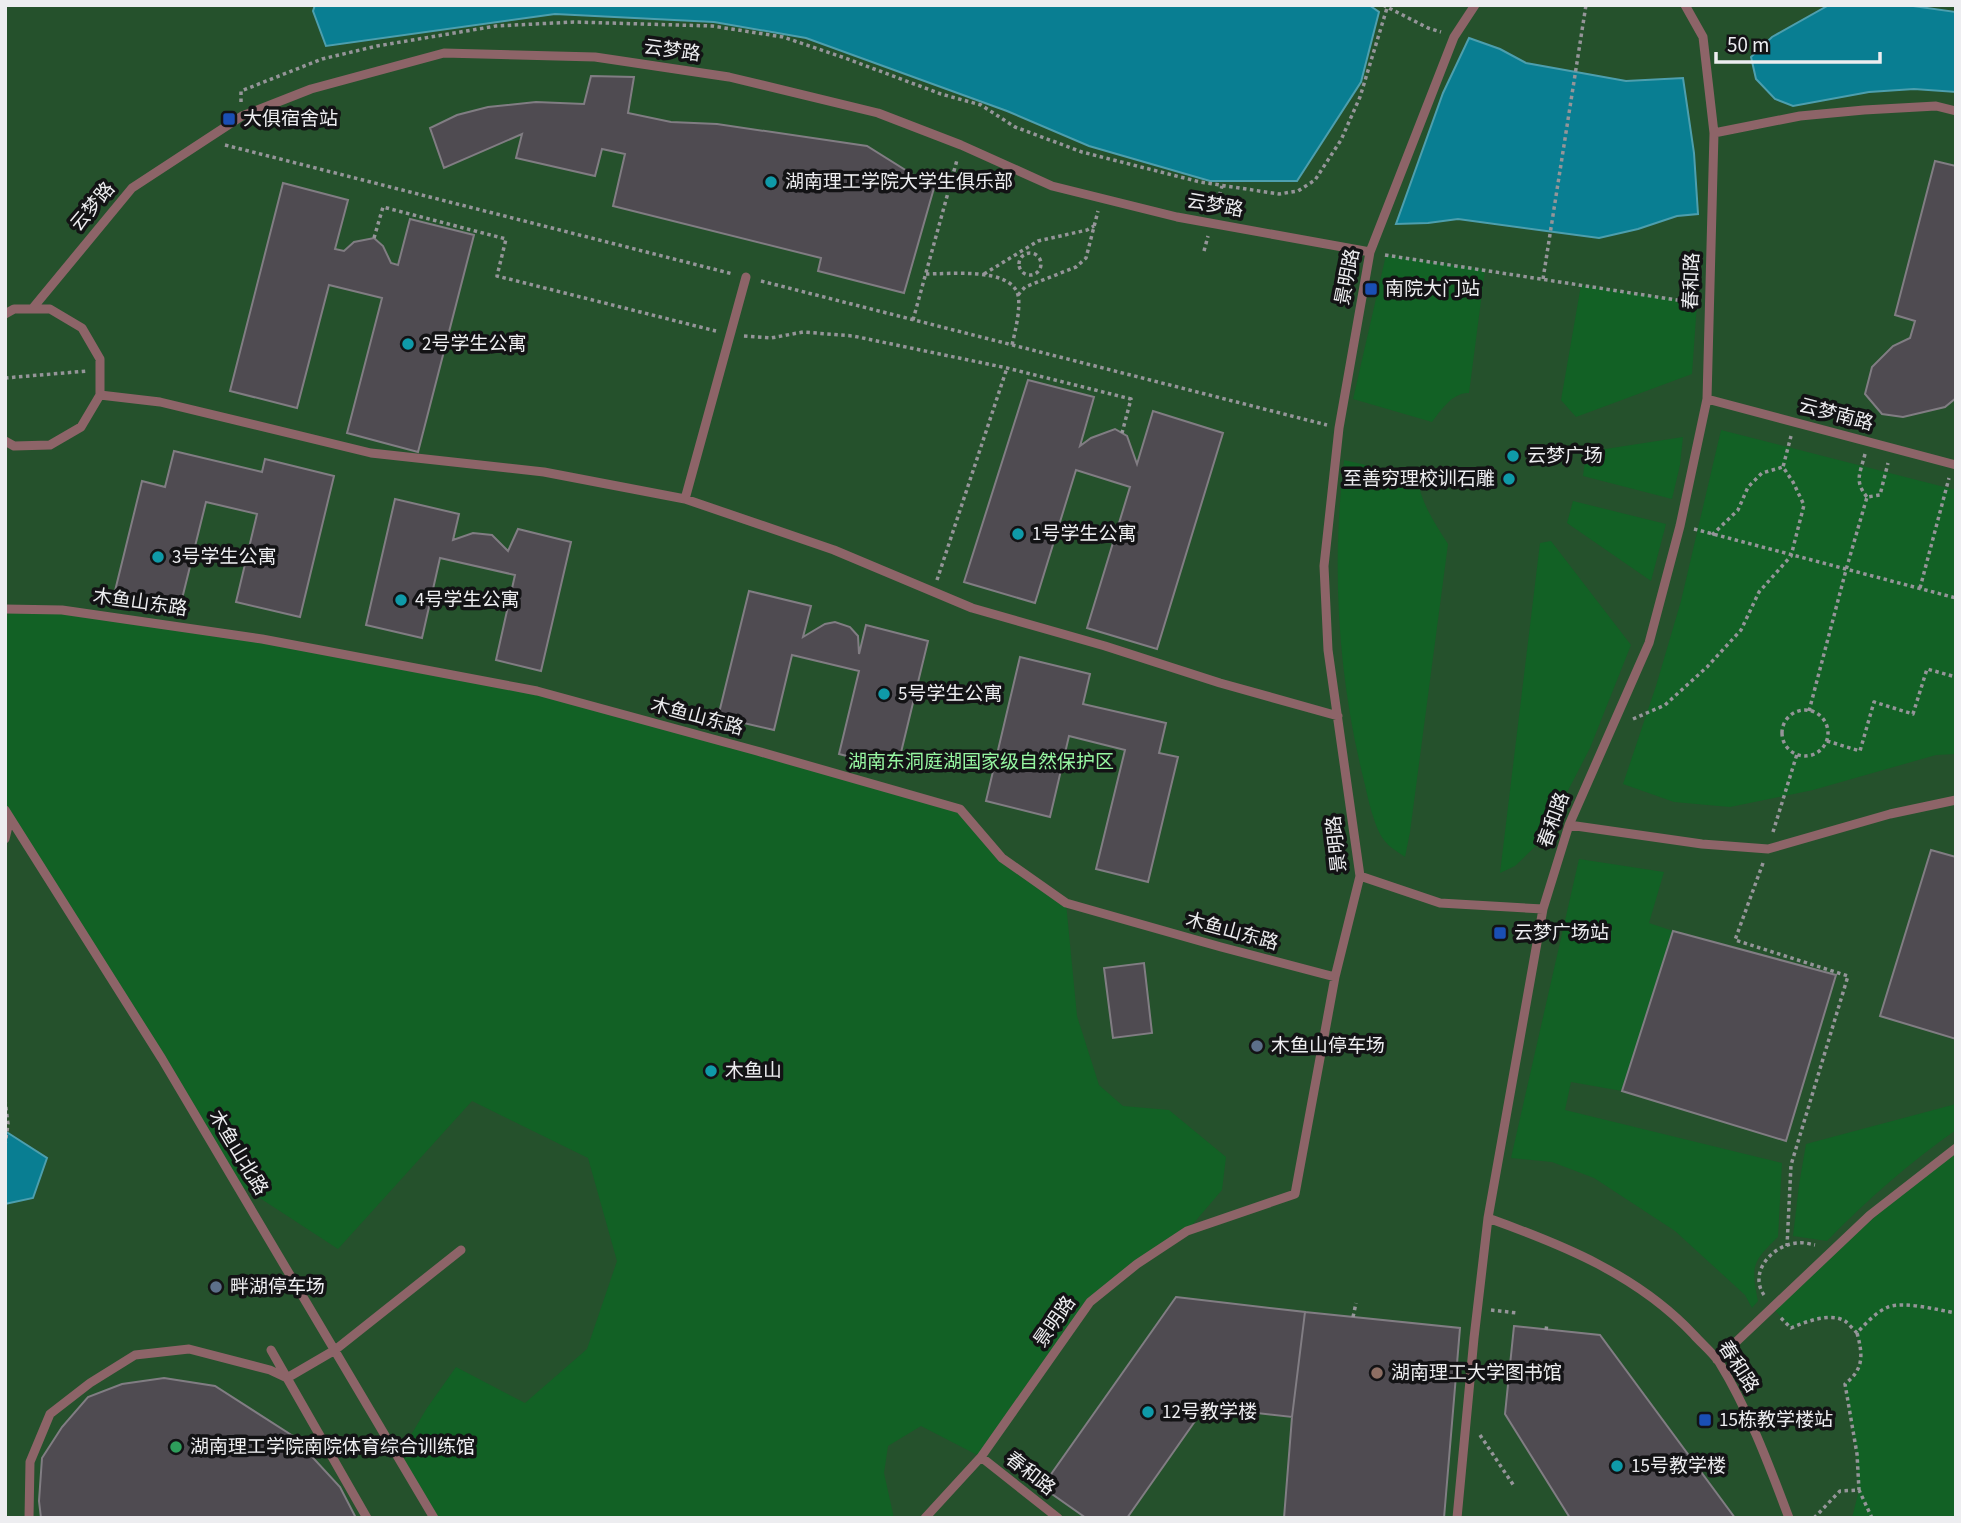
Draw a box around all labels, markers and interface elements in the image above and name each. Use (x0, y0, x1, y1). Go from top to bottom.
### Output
scale bar (1716, 21, 1881, 65)
text: 50 m (1727, 30, 1769, 60)
street label: 云梦路 (642, 34, 702, 68)
place label: 大俱宿舍站 (243, 106, 338, 133)
marker: 大俱宿舍站 (221, 111, 237, 127)
place label: 湖南理工学院大学生俱乐部 (785, 169, 1013, 196)
marker: 湖南理工学院大学生俱乐部 (763, 174, 779, 190)
street label: 云梦路 (64, 176, 122, 238)
street label: 云梦路 (1185, 188, 1245, 224)
street label: 景明路 (1329, 246, 1367, 308)
street label: 春和路 (1678, 252, 1706, 310)
place label: 南院大门站 (1385, 276, 1480, 303)
marker: 南院大门站 (1363, 281, 1379, 297)
place label: 2号学生公寓 (422, 331, 526, 358)
marker: 2号学生公寓 (400, 336, 416, 352)
street label: 云梦南路 (1796, 392, 1876, 438)
place label: 云梦广场 (1527, 443, 1603, 470)
marker: 云梦广场 (1505, 448, 1521, 464)
place label: 至善穷理校训石雕 (1343, 466, 1495, 493)
marker: 至善穷理校训石雕 (1501, 471, 1517, 487)
place label: 1号学生公寓 (1032, 521, 1136, 548)
marker: 1号学生公寓 (1010, 526, 1026, 542)
place label: 3号学生公寓 (172, 544, 276, 571)
marker: 3号学生公寓 (150, 549, 166, 565)
street label: 木鱼山东路 (91, 583, 189, 623)
place label: 4号学生公寓 (415, 587, 519, 614)
marker: 4号学生公寓 (393, 592, 409, 608)
place label: 5号学生公寓 (898, 681, 1002, 708)
marker: 5号学生公寓 (876, 686, 892, 702)
street label: 木鱼山东路 (648, 692, 746, 742)
park label: 湖南东洞庭湖国家级自然保护区 (848, 749, 1114, 776)
street label: 春和路 (1532, 789, 1576, 851)
street label: 景明路 (1321, 814, 1353, 874)
street label: 木鱼山东路 (1183, 907, 1281, 957)
place label: 云梦广场站 (1514, 920, 1609, 947)
marker: 云梦广场站 (1492, 925, 1508, 941)
place label: 木鱼山停车场 (1271, 1033, 1385, 1060)
marker: 木鱼山停车场 (1249, 1038, 1265, 1054)
place label: 木鱼山 (725, 1058, 782, 1085)
marker: 木鱼山 (703, 1063, 719, 1079)
street label: 木鱼山北路 (202, 1105, 274, 1201)
place label: 畔湖停车场 (230, 1274, 325, 1301)
marker: 畔湖停车场 (208, 1279, 224, 1295)
street label: 景明路 (1028, 1291, 1082, 1353)
street label: 春和路 (1711, 1336, 1765, 1398)
place label: 湖南理工大学图书馆 (1391, 1360, 1562, 1387)
marker: 湖南理工大学图书馆 (1369, 1365, 1385, 1381)
place label: 12号教学楼 (1162, 1399, 1257, 1426)
marker: 12号教学楼 (1140, 1404, 1156, 1420)
place label: 15栋教学楼站 (1719, 1407, 1833, 1434)
marker: 15栋教学楼站 (1697, 1412, 1713, 1428)
place label: 湖南理工学院南院体育综合训练馆 (190, 1434, 475, 1461)
marker: 湖南理工学院南院体育综合训练馆 (168, 1439, 184, 1455)
street label: 春和路 (999, 1446, 1061, 1502)
place label: 15号教学楼 (1631, 1453, 1726, 1480)
marker: 15号教学楼 (1609, 1458, 1625, 1474)

